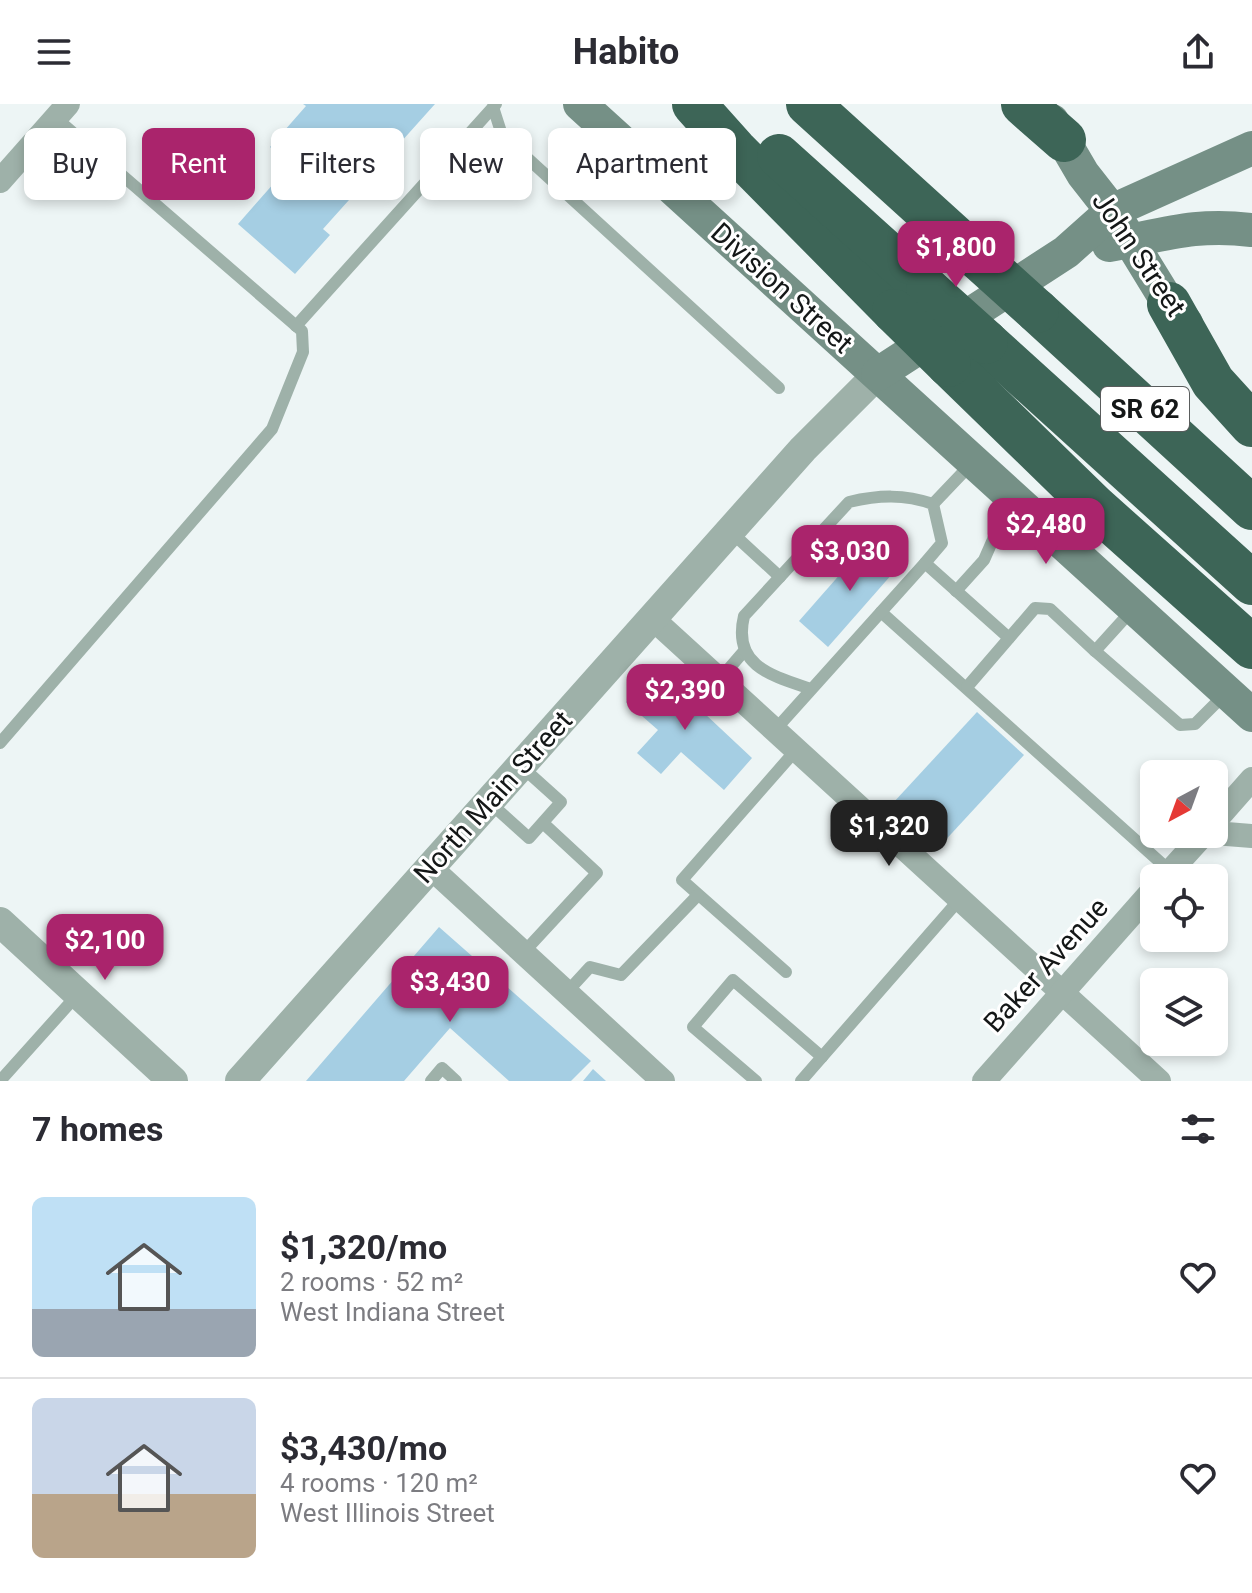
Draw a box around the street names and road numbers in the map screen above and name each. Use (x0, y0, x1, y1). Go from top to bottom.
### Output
street label: John Street (1085, 185, 1193, 323)
street label: Division Street (704, 216, 860, 360)
road number: SR 62 (1101, 387, 1189, 431)
street label: North Main Street (407, 704, 579, 890)
street label: Baker Avenue (977, 891, 1115, 1039)

